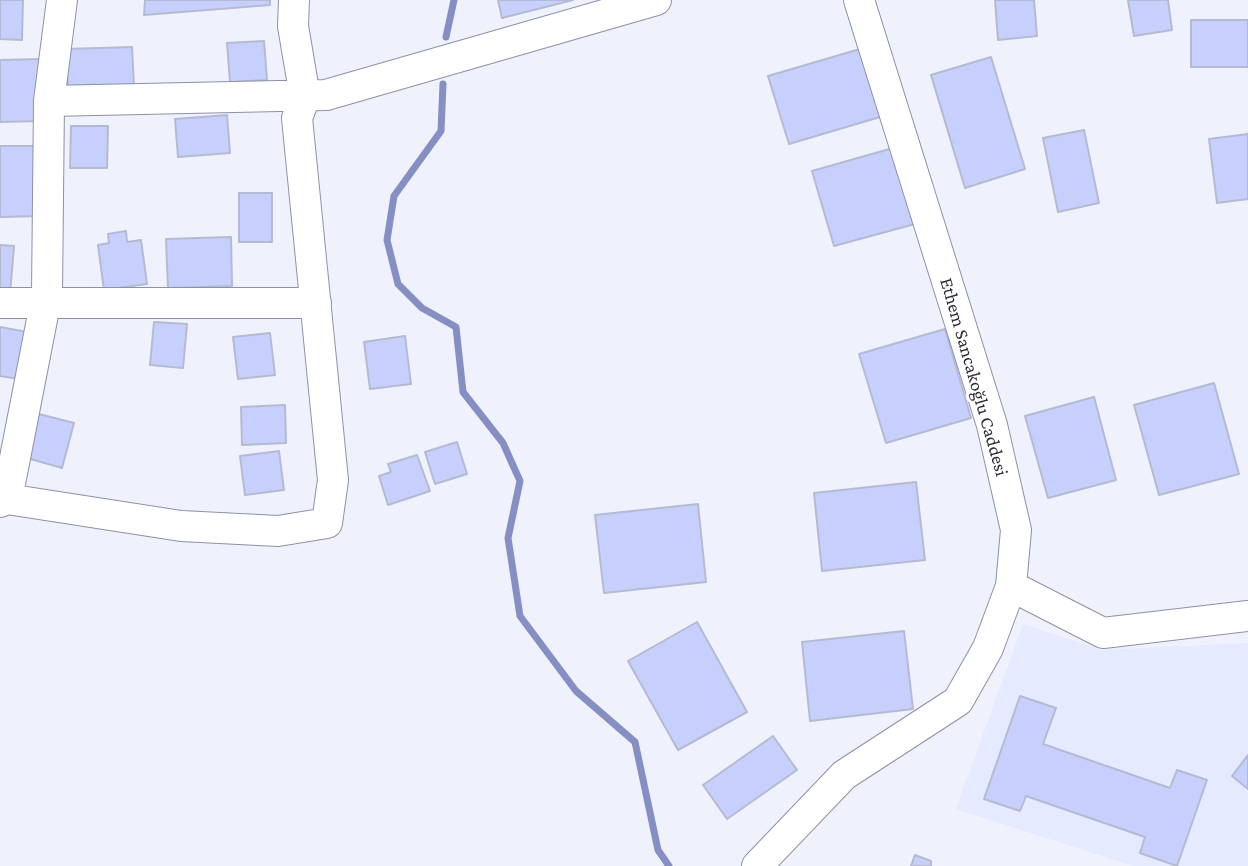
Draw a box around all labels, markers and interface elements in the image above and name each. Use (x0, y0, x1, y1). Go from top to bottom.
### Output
street label: Ethem Sancakoğlu Caddesi (935, 275, 1013, 479)

